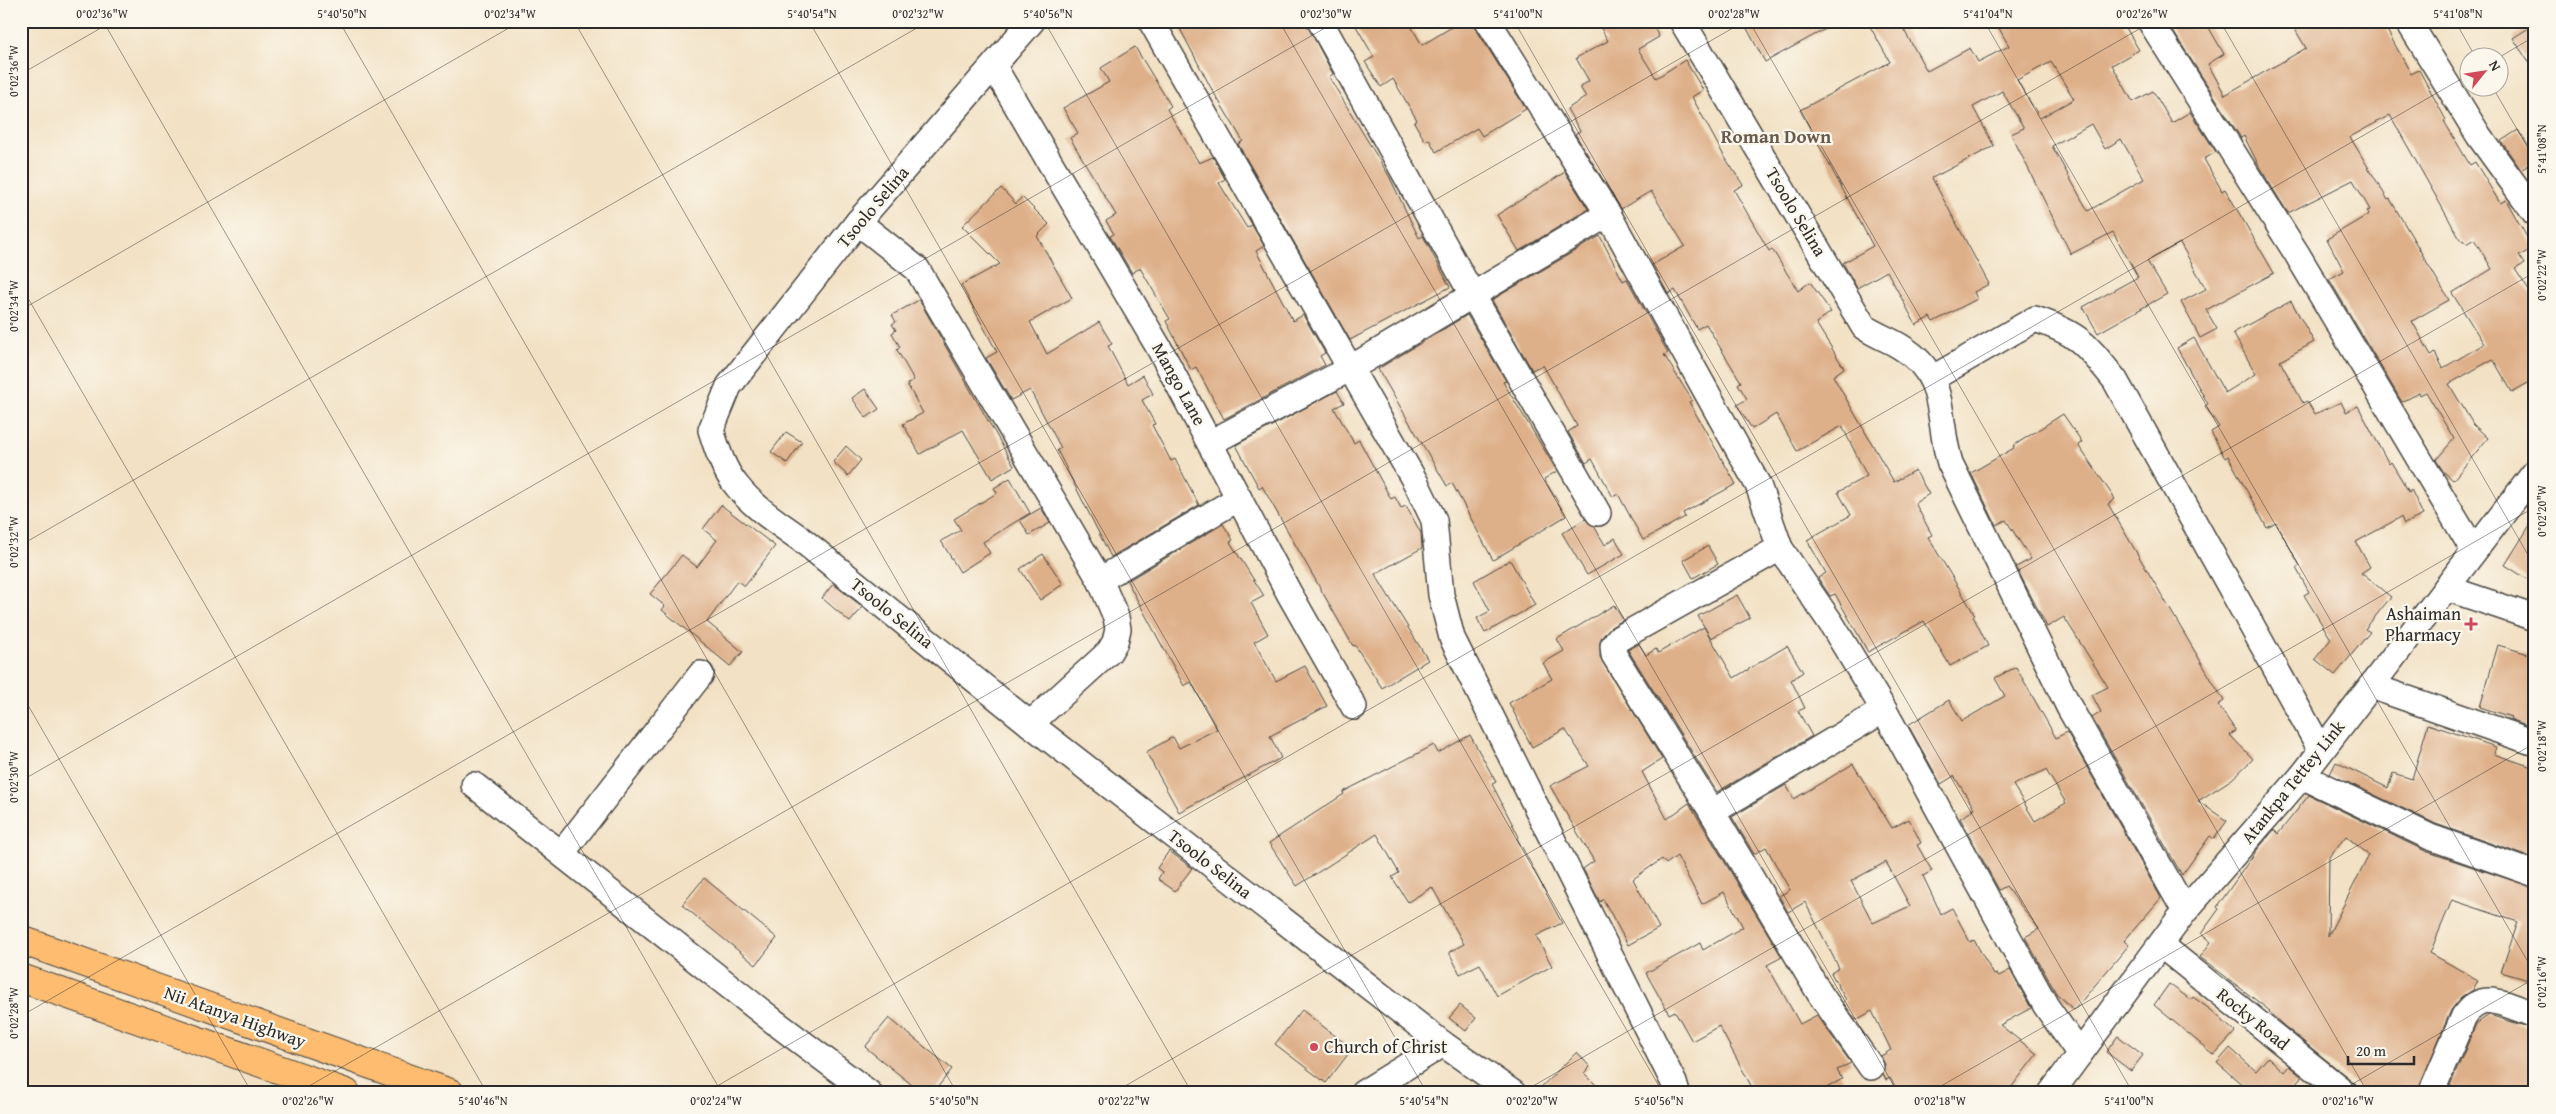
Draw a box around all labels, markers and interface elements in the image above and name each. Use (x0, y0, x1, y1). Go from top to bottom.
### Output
text: 0°02'36"W (76, 5, 129, 22)
text: 5°40'50"N (317, 5, 367, 22)
text: 0°02'34"W (484, 5, 537, 22)
text: 5°40'54"N (787, 5, 837, 22)
text: 0°02'32"W (892, 5, 945, 22)
text: 5°40'56"N (1023, 5, 1073, 22)
text: 0°02'30"W (1300, 5, 1353, 22)
text: 5°41'00"N (1493, 5, 1543, 22)
text: 0°02'28"W (1708, 5, 1761, 22)
text: 5°41'04"N (1963, 5, 2013, 22)
text: 0°02'26"W (2116, 5, 2169, 22)
text: 5°41'08"N (2433, 5, 2483, 22)
text: 0°02'36"W (5, 44, 22, 97)
north arrow (2458, 48, 2508, 98)
text: N (2484, 56, 2507, 75)
district label: Roman Down (1721, 122, 1832, 150)
text: 5°41'08"N (2533, 124, 2550, 174)
street label: Tsoolo Selina (830, 159, 915, 254)
street label: Tsoolo Selina (1759, 162, 1834, 262)
text: 0°02'22"W (2533, 248, 2550, 301)
text: 0°02'34"W (5, 279, 22, 332)
street label: Mango Lane (1145, 337, 1213, 430)
text: 0°02'20"W (2533, 484, 2550, 537)
text: 0°02'32"W (5, 515, 22, 568)
street label: Tsoolo Selina (845, 571, 940, 655)
place label: Ashaiman Pharmacy (2385, 600, 2461, 648)
marker: Ashaiman Pharmacy (2465, 618, 2477, 630)
street label: Atankpa Tettey Link (2234, 713, 2352, 849)
text: 0°02'18"W (2533, 719, 2550, 772)
text: 0°02'30"W (5, 750, 22, 803)
street label: Tsoolo Selina (1163, 822, 1258, 905)
text: 0°02'16"W (2533, 955, 2550, 1008)
street label: Nii Atanya Highway (161, 978, 310, 1055)
street label: Rocky Road (2211, 981, 2296, 1057)
text: 0°02'28"W (5, 986, 22, 1039)
place label: Church of Christ (1324, 1033, 1448, 1060)
scale bar (2348, 1034, 2415, 1066)
text: 20 m (2356, 1040, 2387, 1061)
marker: Church of Christ (1308, 1041, 1320, 1053)
text: 0°02'26"W (282, 1092, 335, 1109)
text: 5°40'46"N (458, 1092, 508, 1109)
text: 0°02'24"W (690, 1092, 743, 1109)
text: 5°40'50"N (929, 1092, 979, 1109)
text: 0°02'22"W (1098, 1092, 1151, 1109)
text: 5°40'54"N (1399, 1092, 1449, 1109)
text: 0°02'20"W (1506, 1092, 1559, 1109)
text: 5°40'56"N (1634, 1092, 1684, 1109)
text: 0°02'18"W (1914, 1092, 1967, 1109)
text: 5°41'00"N (2104, 1092, 2154, 1109)
text: 0°02'16"W (2322, 1092, 2375, 1109)

